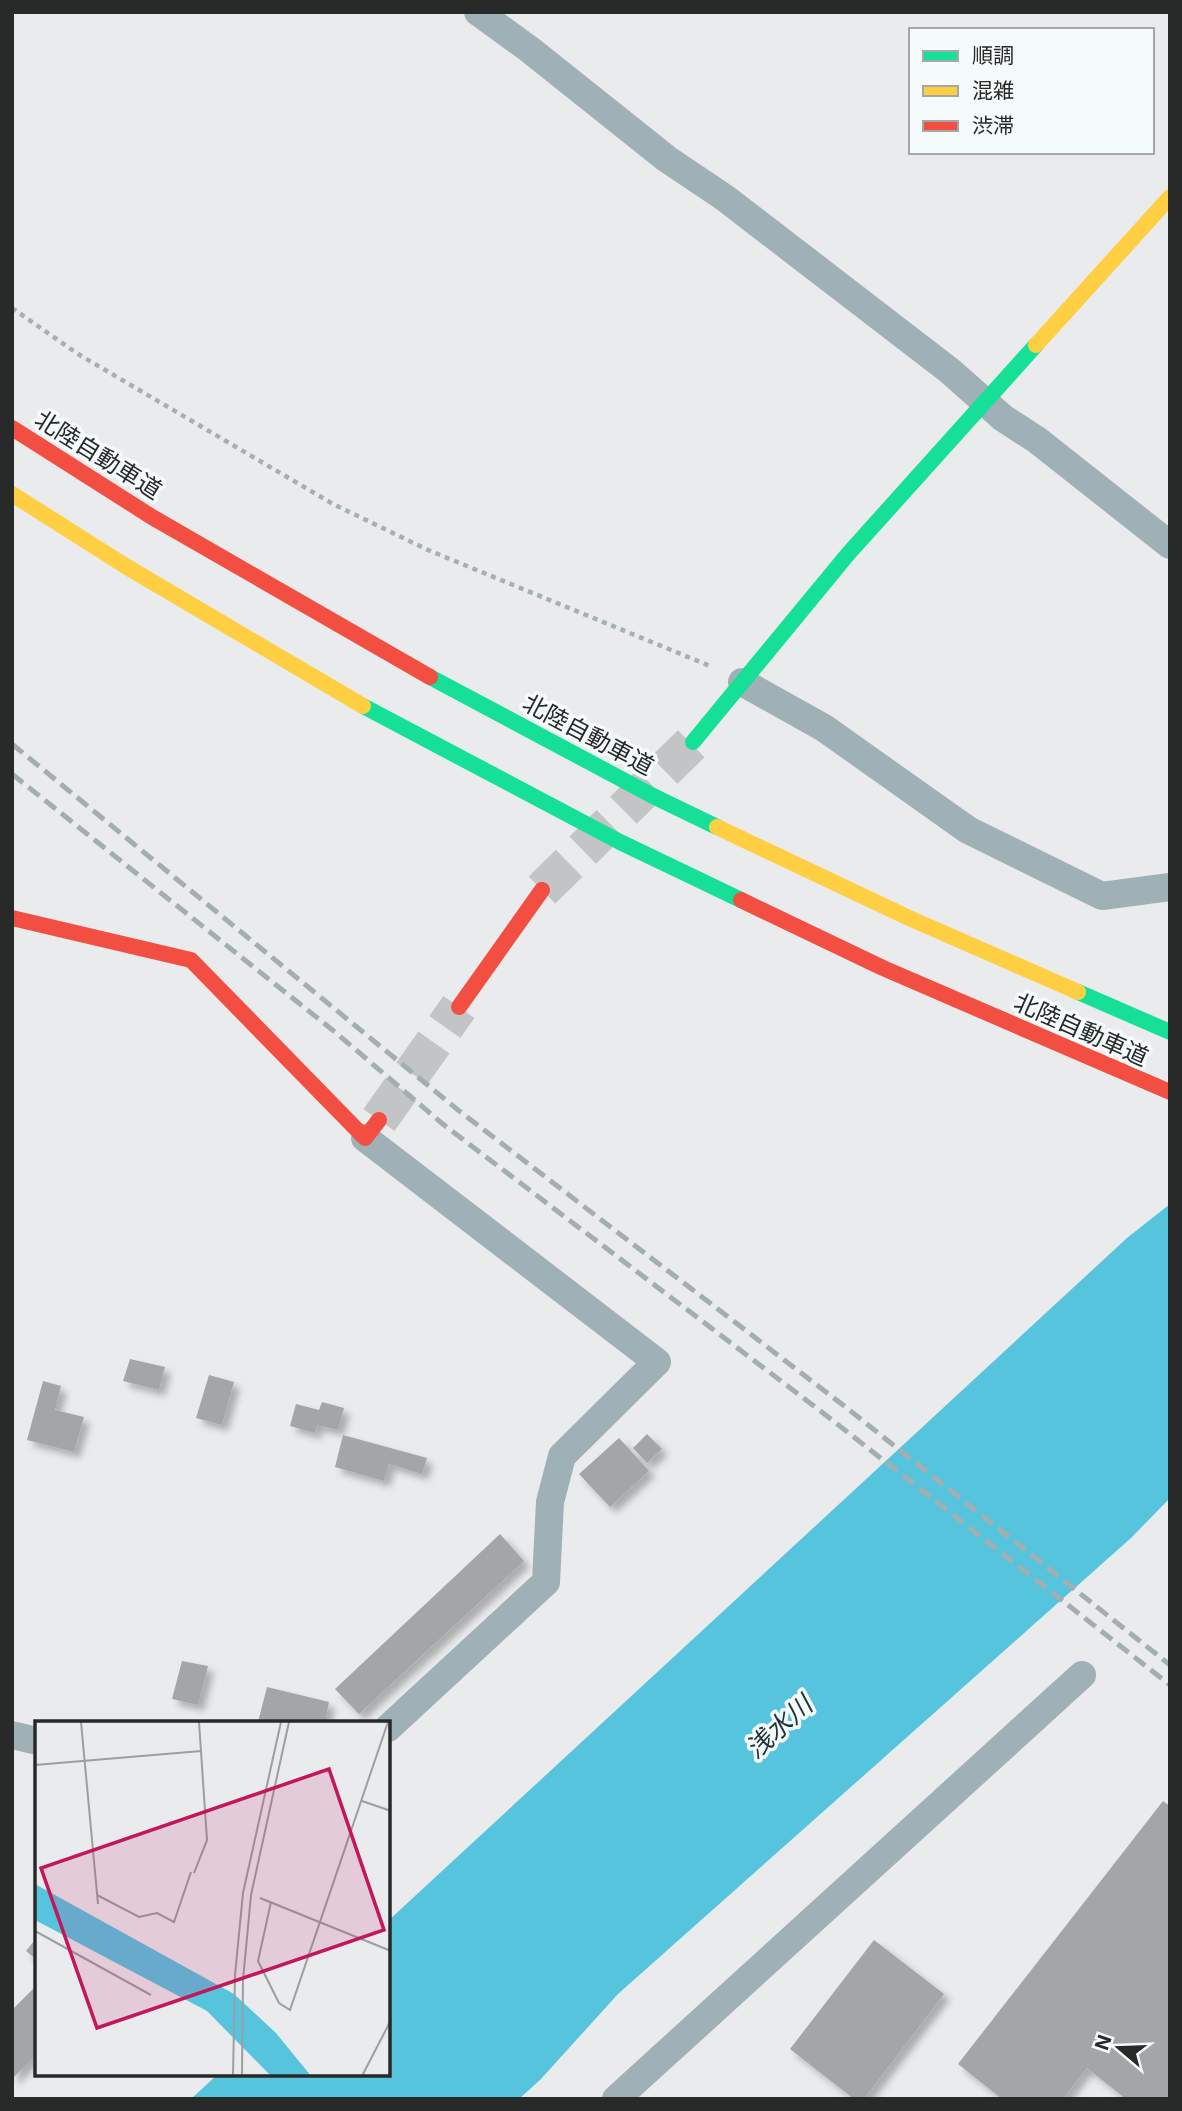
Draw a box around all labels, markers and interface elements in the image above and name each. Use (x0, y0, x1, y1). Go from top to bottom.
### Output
legend (909, 28, 1154, 154)
text: 順調 (972, 43, 1014, 68)
text: 混雑 (972, 78, 1014, 103)
text: 渋滞 (972, 113, 1014, 138)
street label: 北陸自動車道 (30, 404, 167, 505)
street label: 北陸自動車道 (518, 688, 659, 781)
street label: 北陸自動車道 (1010, 987, 1153, 1072)
water label: 浅水川 (739, 1687, 820, 1764)
inset map (35, 1721, 390, 2076)
north arrow (1084, 2013, 1154, 2083)
text: N (1090, 2032, 1117, 2053)

